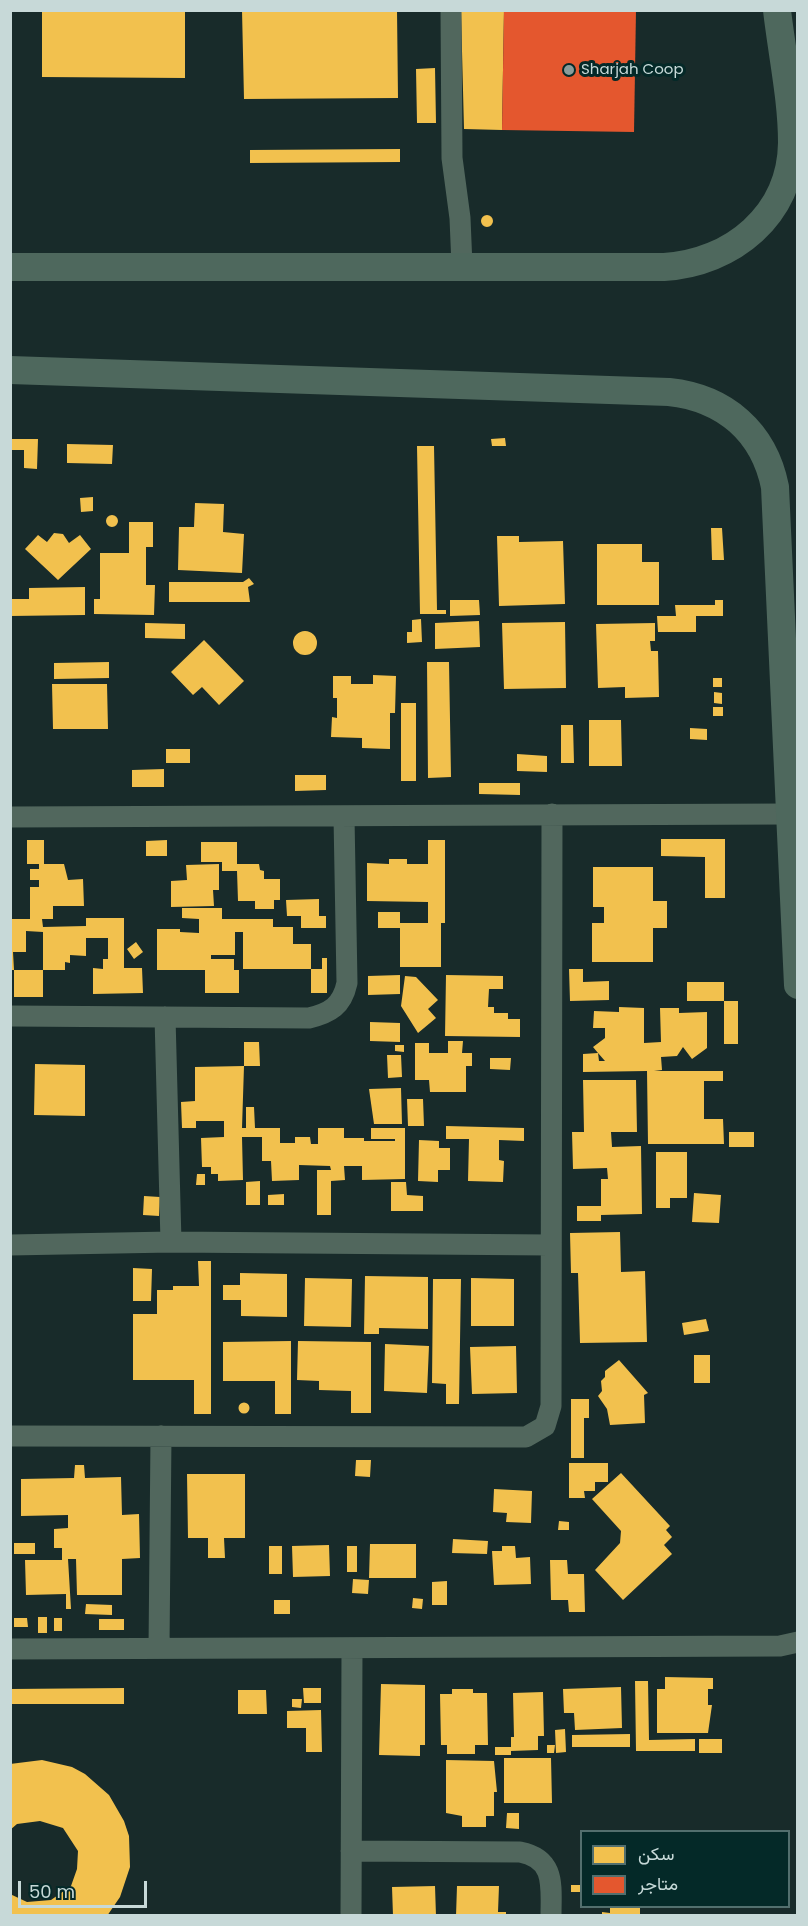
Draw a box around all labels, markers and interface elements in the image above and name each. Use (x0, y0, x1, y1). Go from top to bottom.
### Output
place label: Sharjah Coop (581, 61, 684, 79)
marker: Sharjah Coop (562, 63, 576, 77)
legend (580, 1830, 790, 1908)
text: سكن (638, 1841, 674, 1866)
scale bar (21, 1869, 150, 1907)
text: متاجر (638, 1871, 678, 1896)
text: 50 m (29, 1879, 75, 1904)

